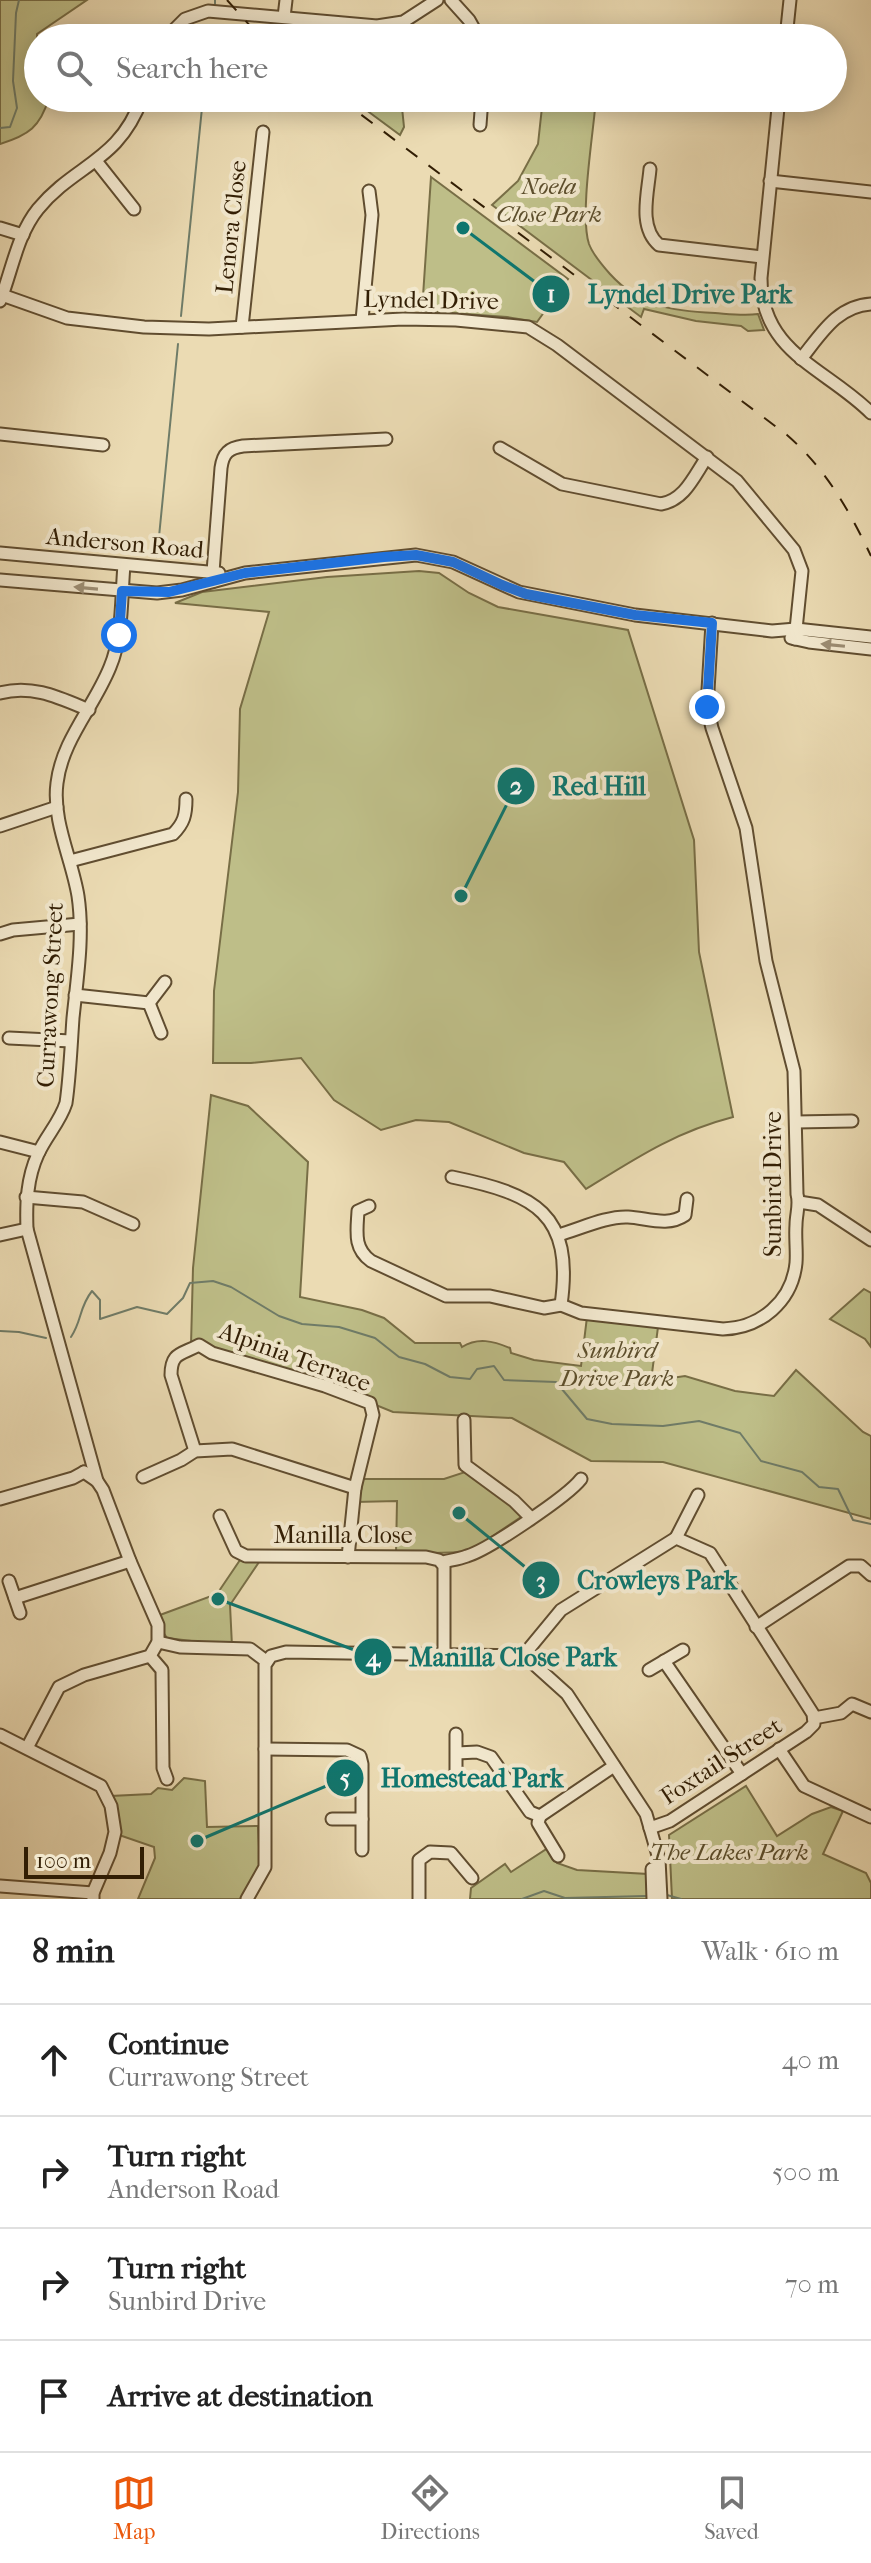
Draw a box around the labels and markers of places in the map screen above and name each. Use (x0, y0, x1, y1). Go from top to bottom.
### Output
callout: Lyndel Drive Park (531, 269, 808, 319)
callout: Red Hill (496, 761, 662, 811)
callout: Crowleys Park (521, 1555, 753, 1605)
callout: Manilla Close Park (353, 1632, 633, 1682)
callout: Homestead Park (325, 1753, 580, 1803)

